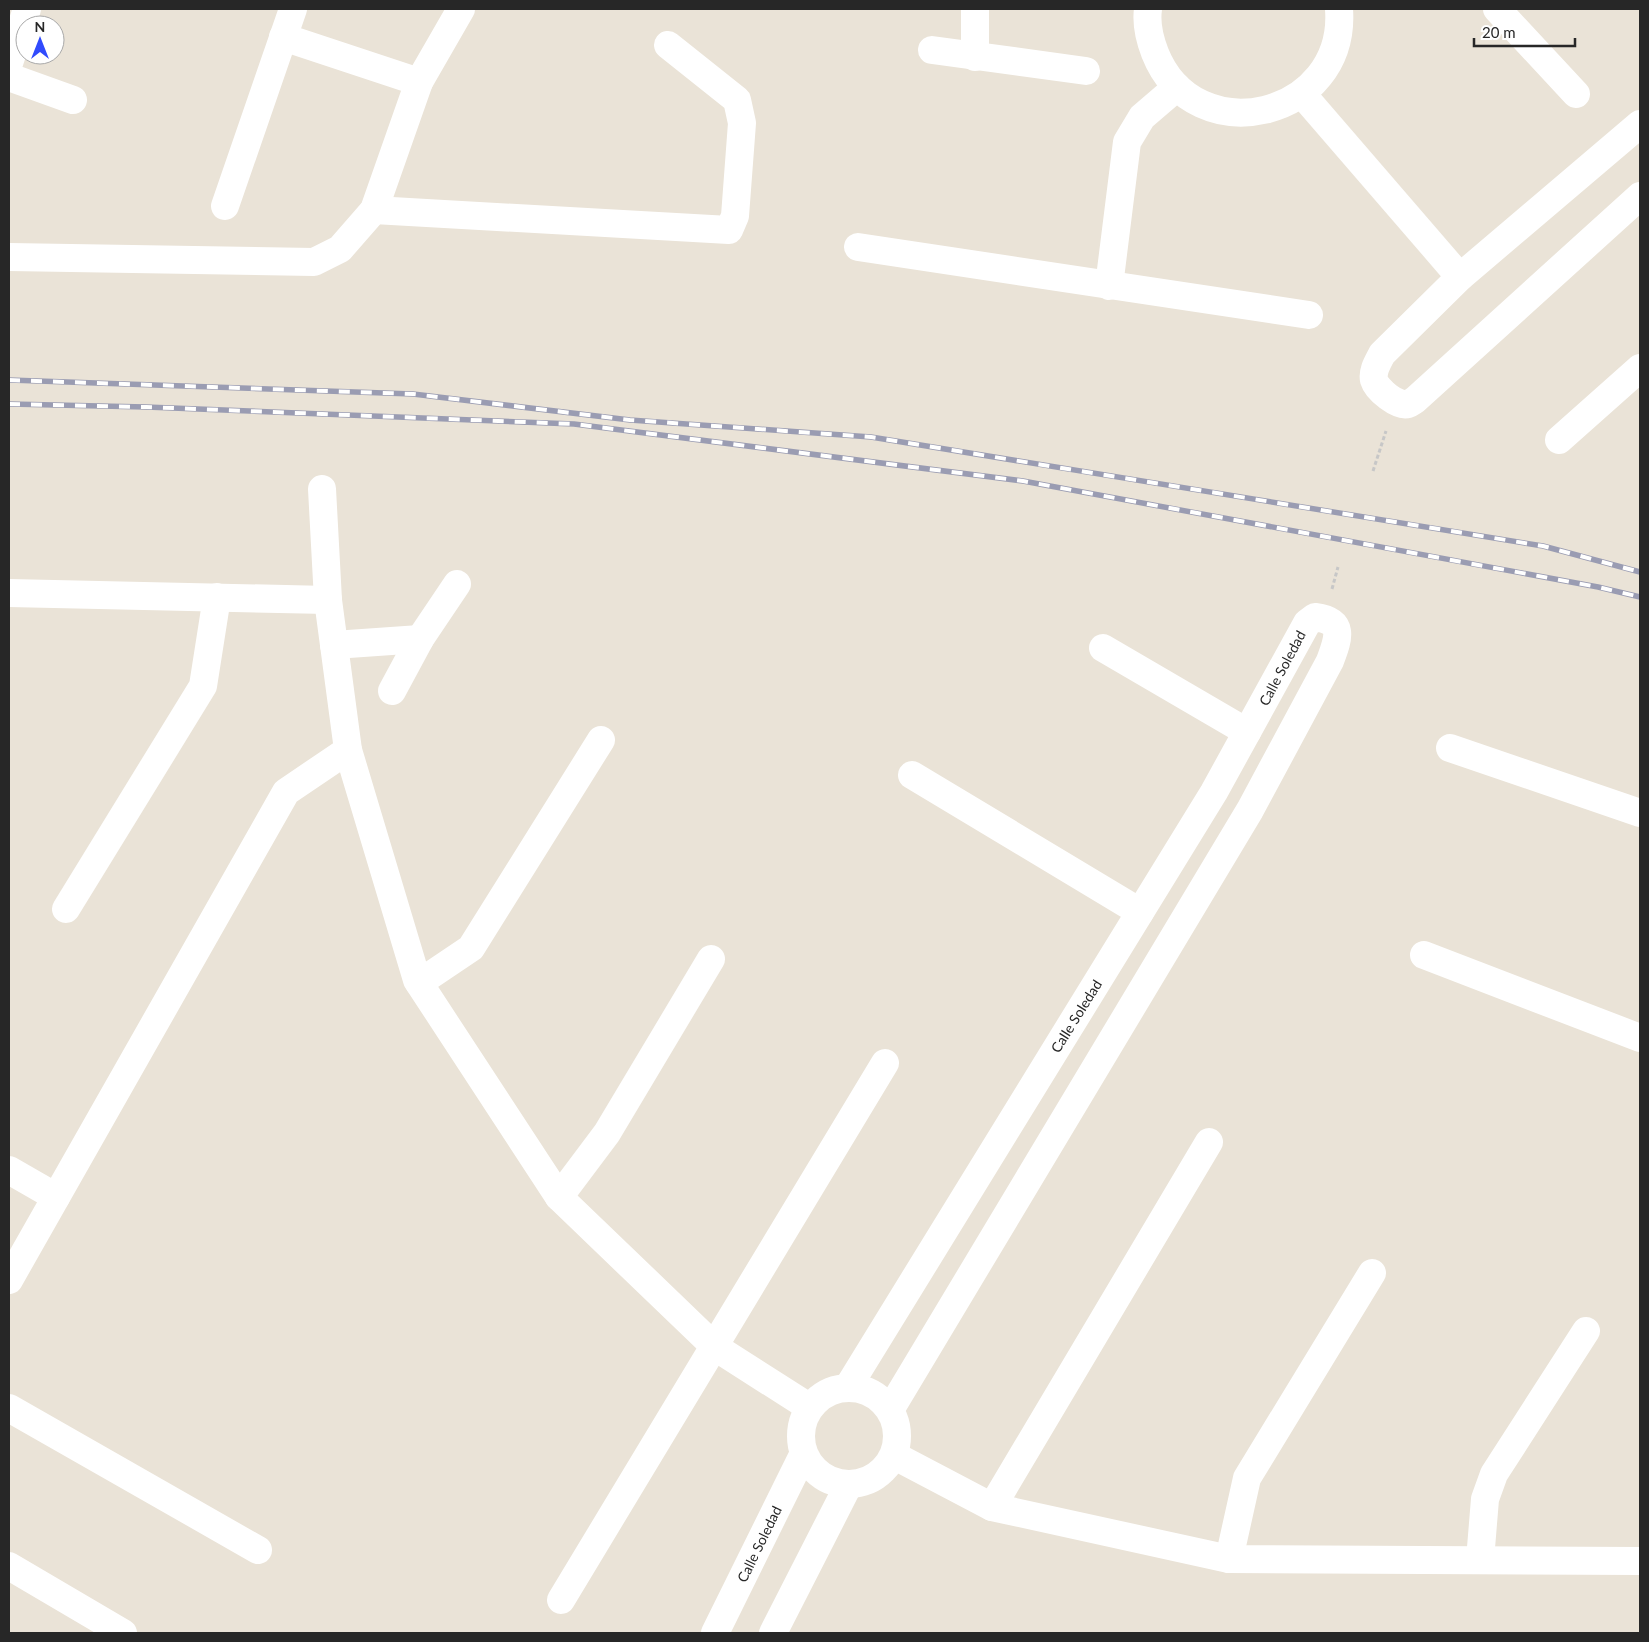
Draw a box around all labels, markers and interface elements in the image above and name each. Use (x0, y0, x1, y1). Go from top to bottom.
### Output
north arrow (15, 15, 65, 65)
scale bar (1474, 15, 1575, 47)
text: N (35, 18, 45, 35)
text: 20 m (1482, 23, 1516, 41)
street label: Calle Soledad (1255, 627, 1309, 709)
street label: Calle Soledad (1047, 976, 1105, 1056)
street label: Calle Soledad (733, 1503, 785, 1585)

